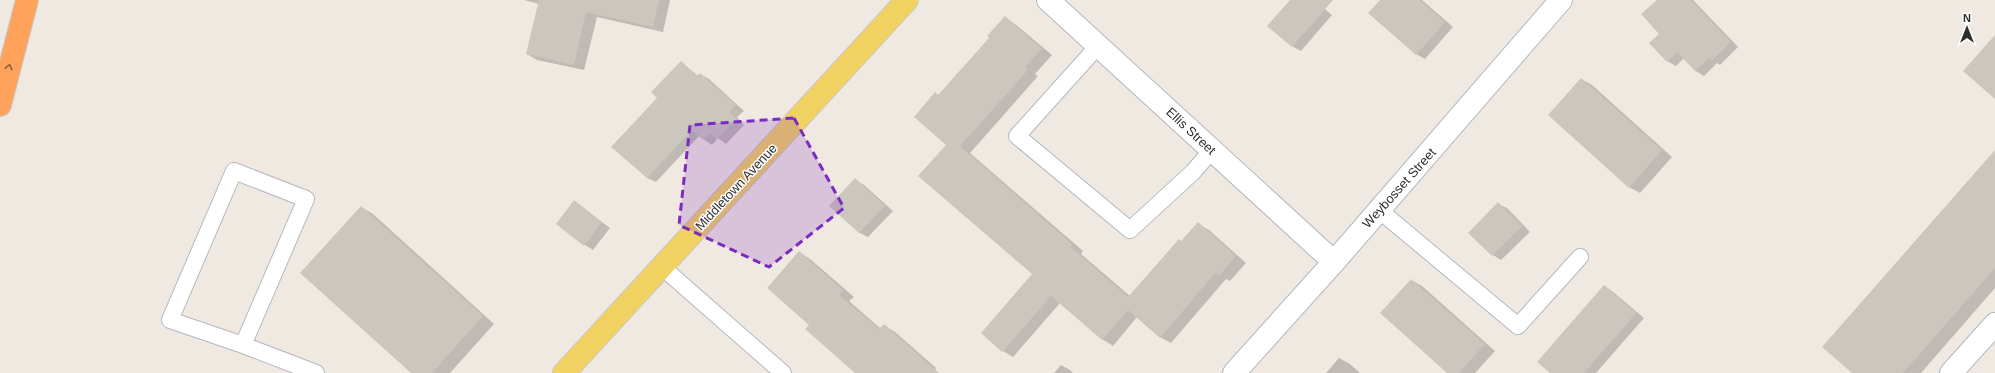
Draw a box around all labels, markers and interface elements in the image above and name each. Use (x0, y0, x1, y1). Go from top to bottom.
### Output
north arrow (1947, 8, 1987, 48)
text: N (1963, 12, 1971, 24)
one-way arrow (4, 64, 13, 71)
street label: Ellis Street (1163, 104, 1219, 158)
street label: Middletown Avenue (692, 141, 780, 233)
street label: Weybosset Street (1359, 145, 1439, 231)

